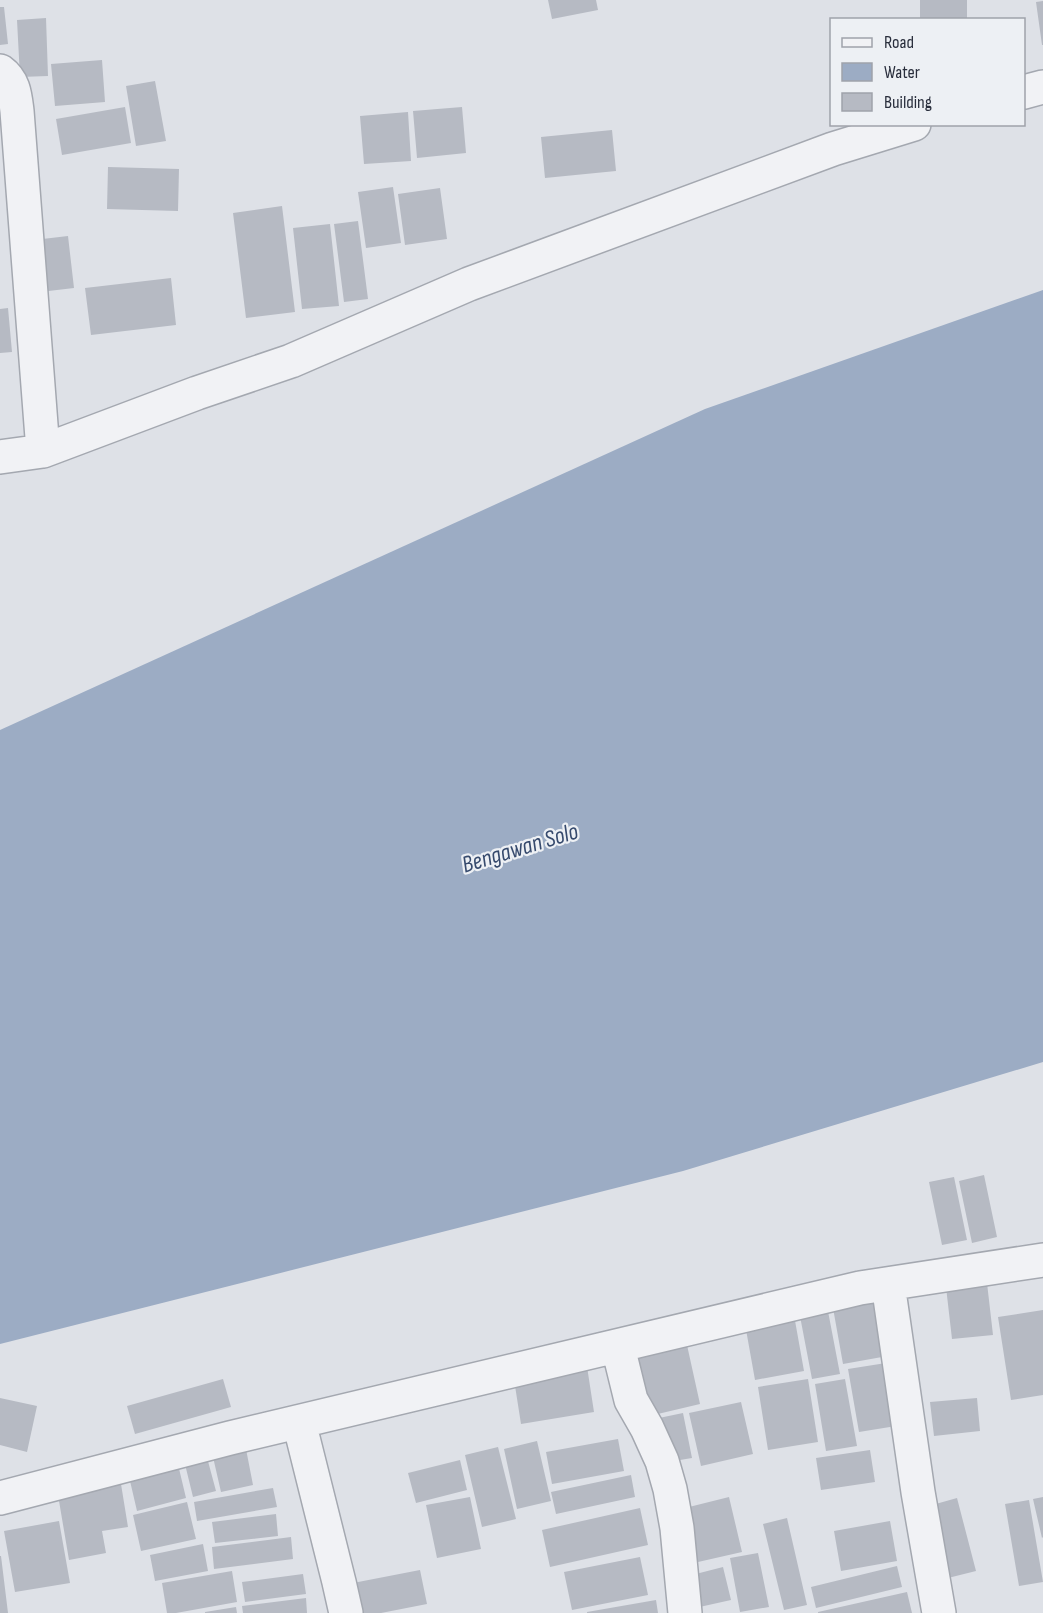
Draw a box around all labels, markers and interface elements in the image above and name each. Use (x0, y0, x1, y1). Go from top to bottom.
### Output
legend (830, 18, 1025, 126)
text: Road (884, 32, 914, 53)
text: Water (884, 62, 920, 83)
text: Building (884, 92, 932, 113)
water label: Bengawan Solo (458, 817, 582, 879)

